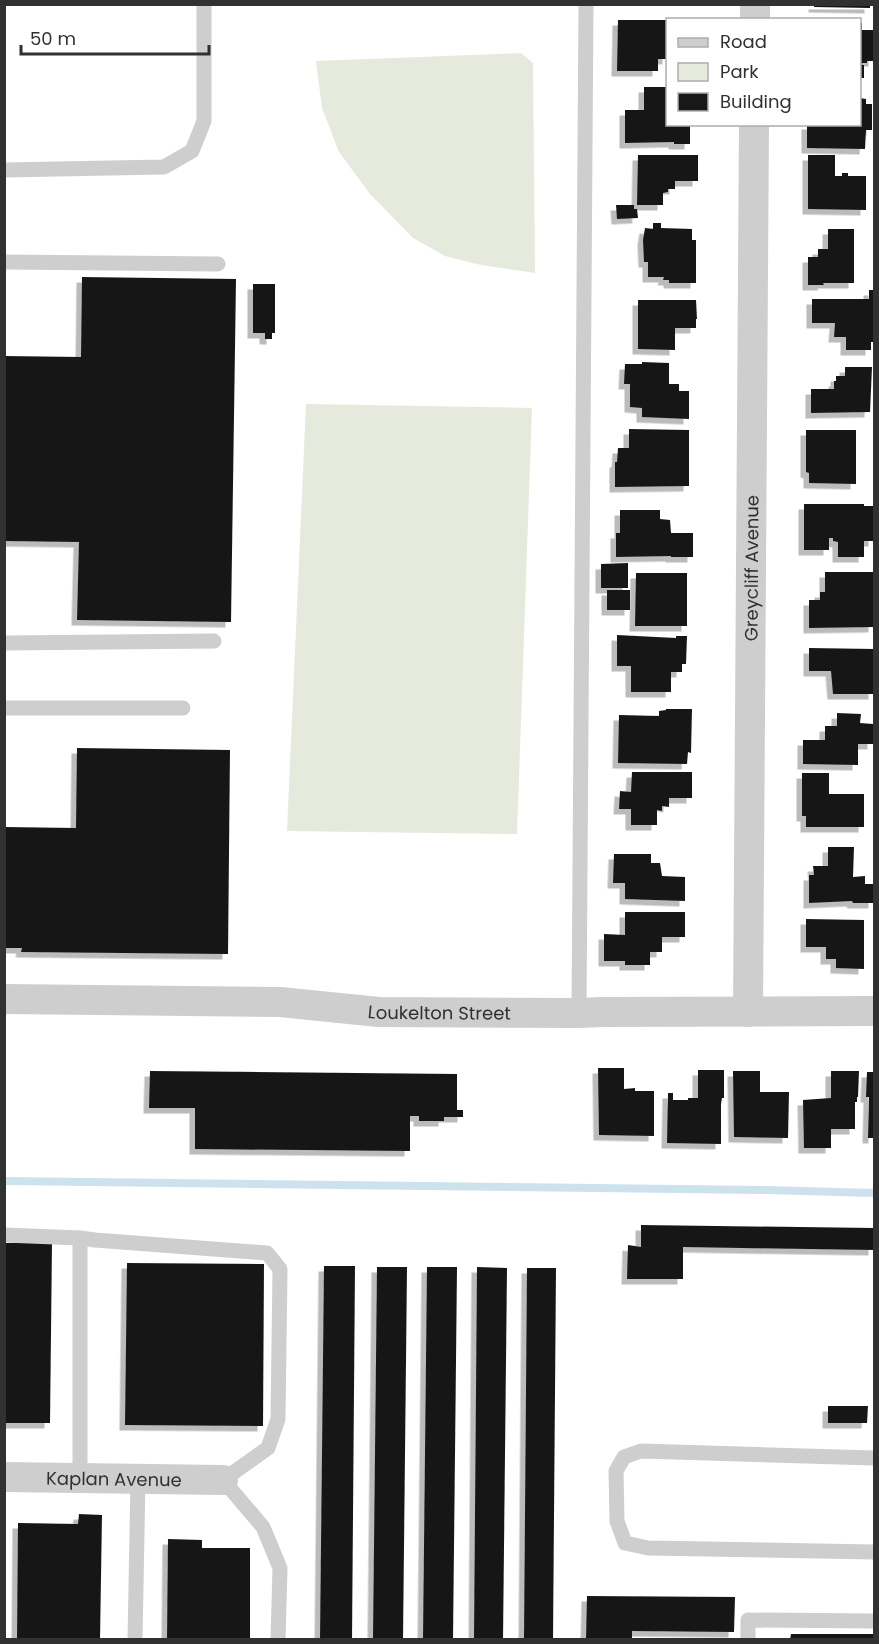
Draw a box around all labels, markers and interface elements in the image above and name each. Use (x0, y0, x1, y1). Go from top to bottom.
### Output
scale bar (21, 18, 208, 56)
legend (666, 18, 861, 126)
text: 50 m (30, 26, 76, 51)
text: Road (720, 29, 767, 54)
text: Park (720, 59, 759, 84)
text: Building (720, 89, 792, 114)
street label: Greycliff Avenue (738, 495, 764, 641)
street label: Loukelton Street (367, 998, 511, 1025)
street label: Kaplan Avenue (46, 1465, 182, 1492)

